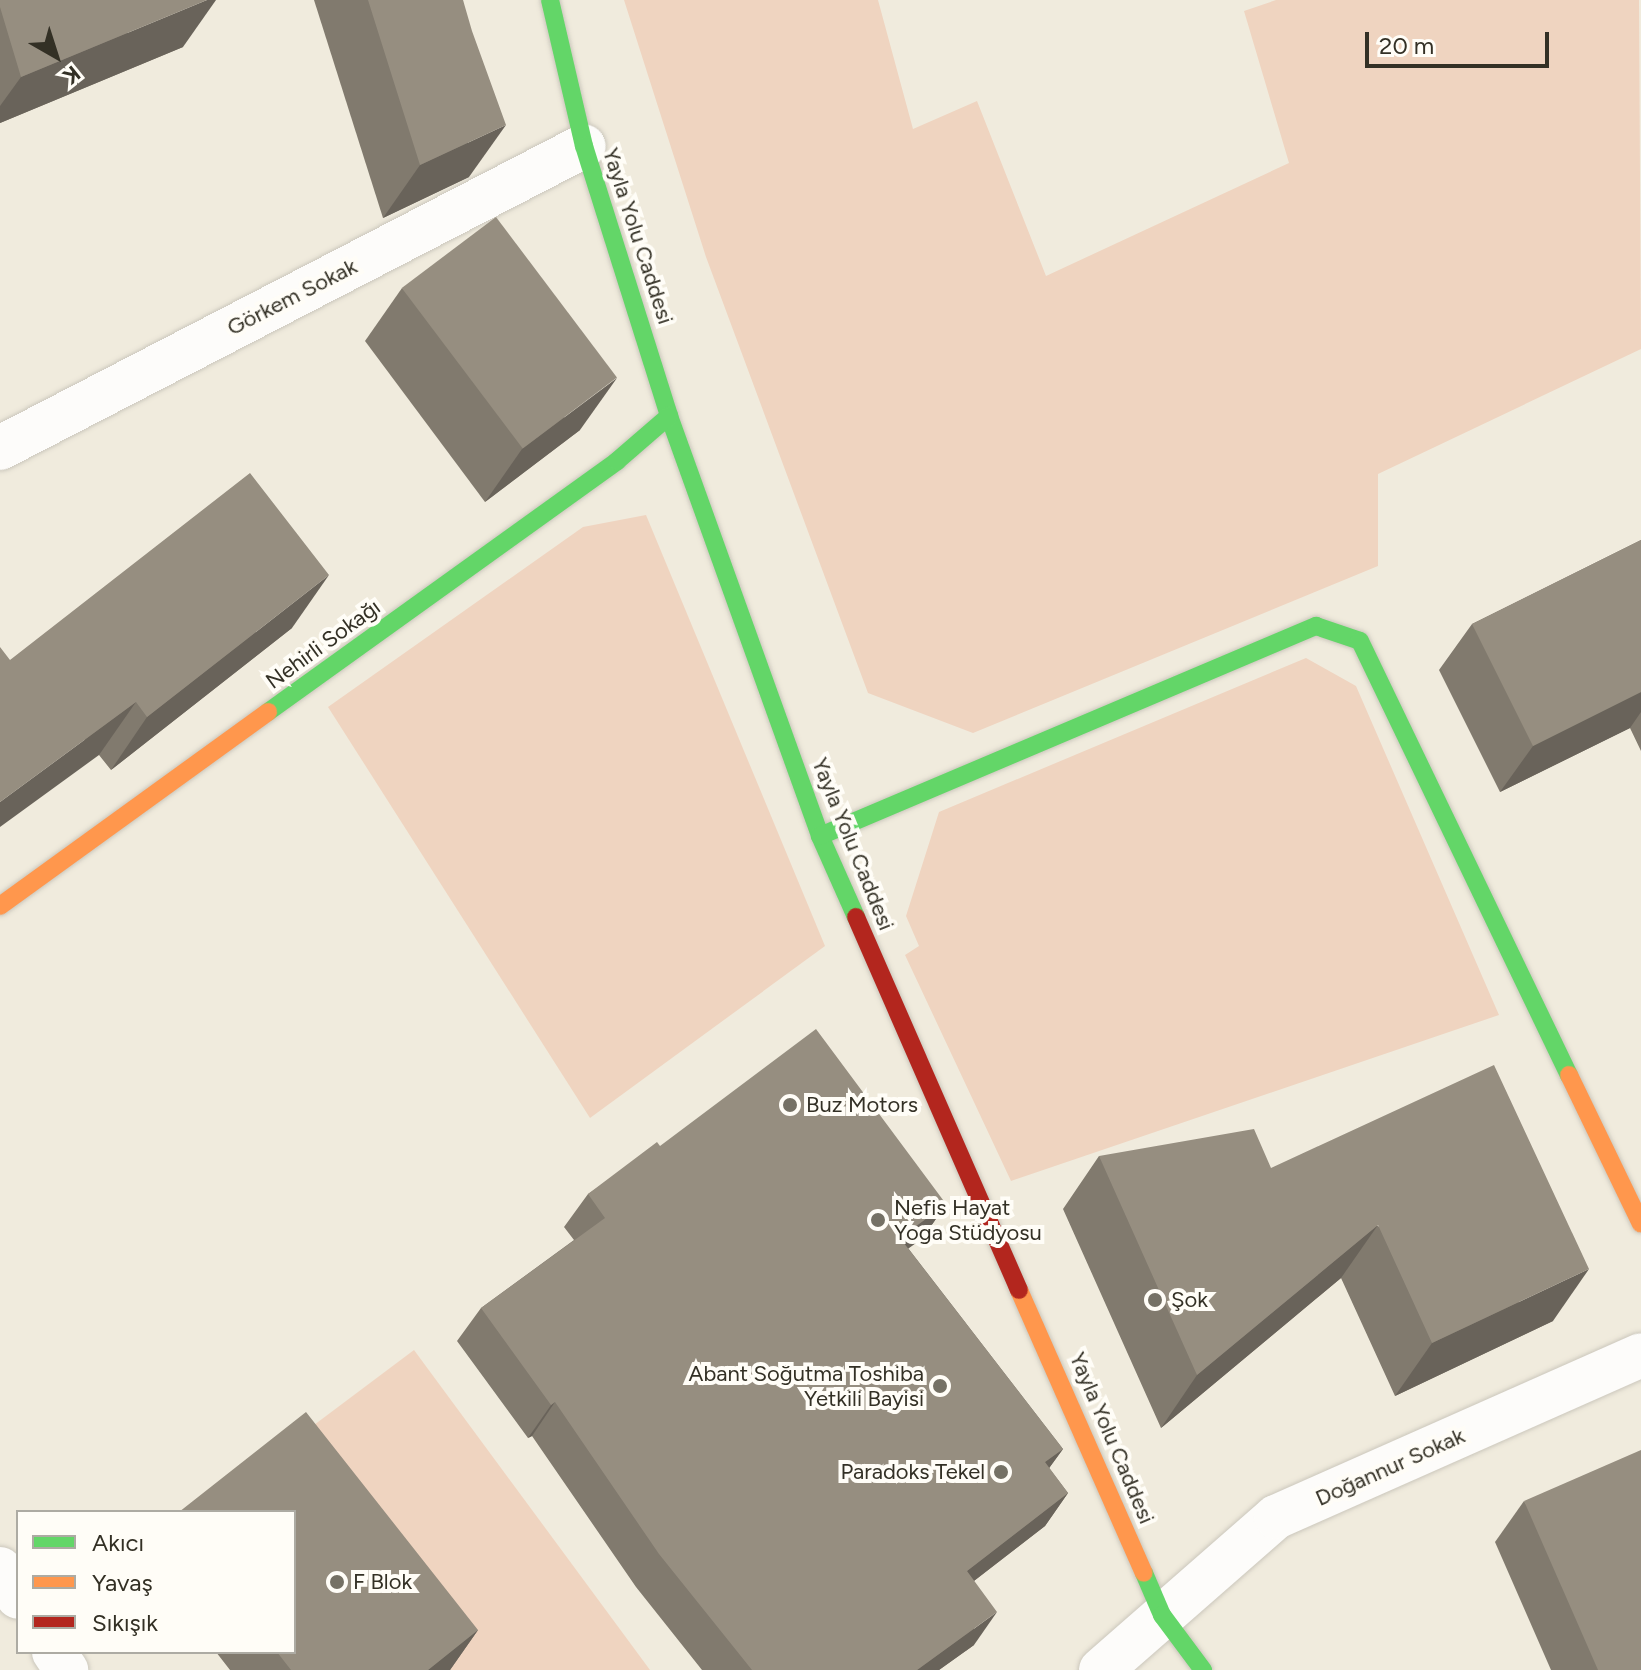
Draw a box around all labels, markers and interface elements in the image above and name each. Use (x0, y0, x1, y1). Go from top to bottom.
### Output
north arrow (16, 16, 96, 96)
scale bar (1369, 16, 1553, 66)
text: 20 m (1379, 31, 1434, 60)
text: K (57, 60, 86, 90)
street label: Yayla Yolu Caddesi (597, 145, 679, 327)
street label: Görkem Sokak (223, 253, 361, 341)
street label: Nehirli Sokağı (261, 594, 385, 694)
street label: Yayla Yolu Caddesi (806, 754, 900, 934)
place label: Buz Motors (806, 1092, 918, 1118)
marker: Buz Motors (781, 1096, 799, 1114)
place label: Nefis Hayat Yoga Stüdyosu (894, 1194, 1042, 1246)
marker: Nefis Hayat Yoga Stüdyosu (869, 1211, 887, 1229)
place label: Şok (1171, 1287, 1208, 1313)
marker: Şok (1146, 1291, 1164, 1309)
street label: Yayla Yolu Caddesi (1064, 1348, 1160, 1528)
place label: Abant Soğutma Toshiba Yetkili Bayisi (689, 1360, 924, 1412)
marker: Abant Soğutma Toshiba Yetkili Bayisi (931, 1377, 949, 1395)
street label: Doğannur Sokak (1311, 1422, 1469, 1512)
place label: Paradoks Tekel (841, 1459, 985, 1485)
marker: Paradoks Tekel (992, 1463, 1010, 1481)
legend (16, 1510, 296, 1654)
text: Akıcı (92, 1528, 144, 1557)
text: Yavaş (92, 1568, 153, 1597)
place label: F Blok (353, 1569, 412, 1595)
marker: F Blok (328, 1573, 346, 1591)
text: Sıkışık (92, 1608, 158, 1637)

